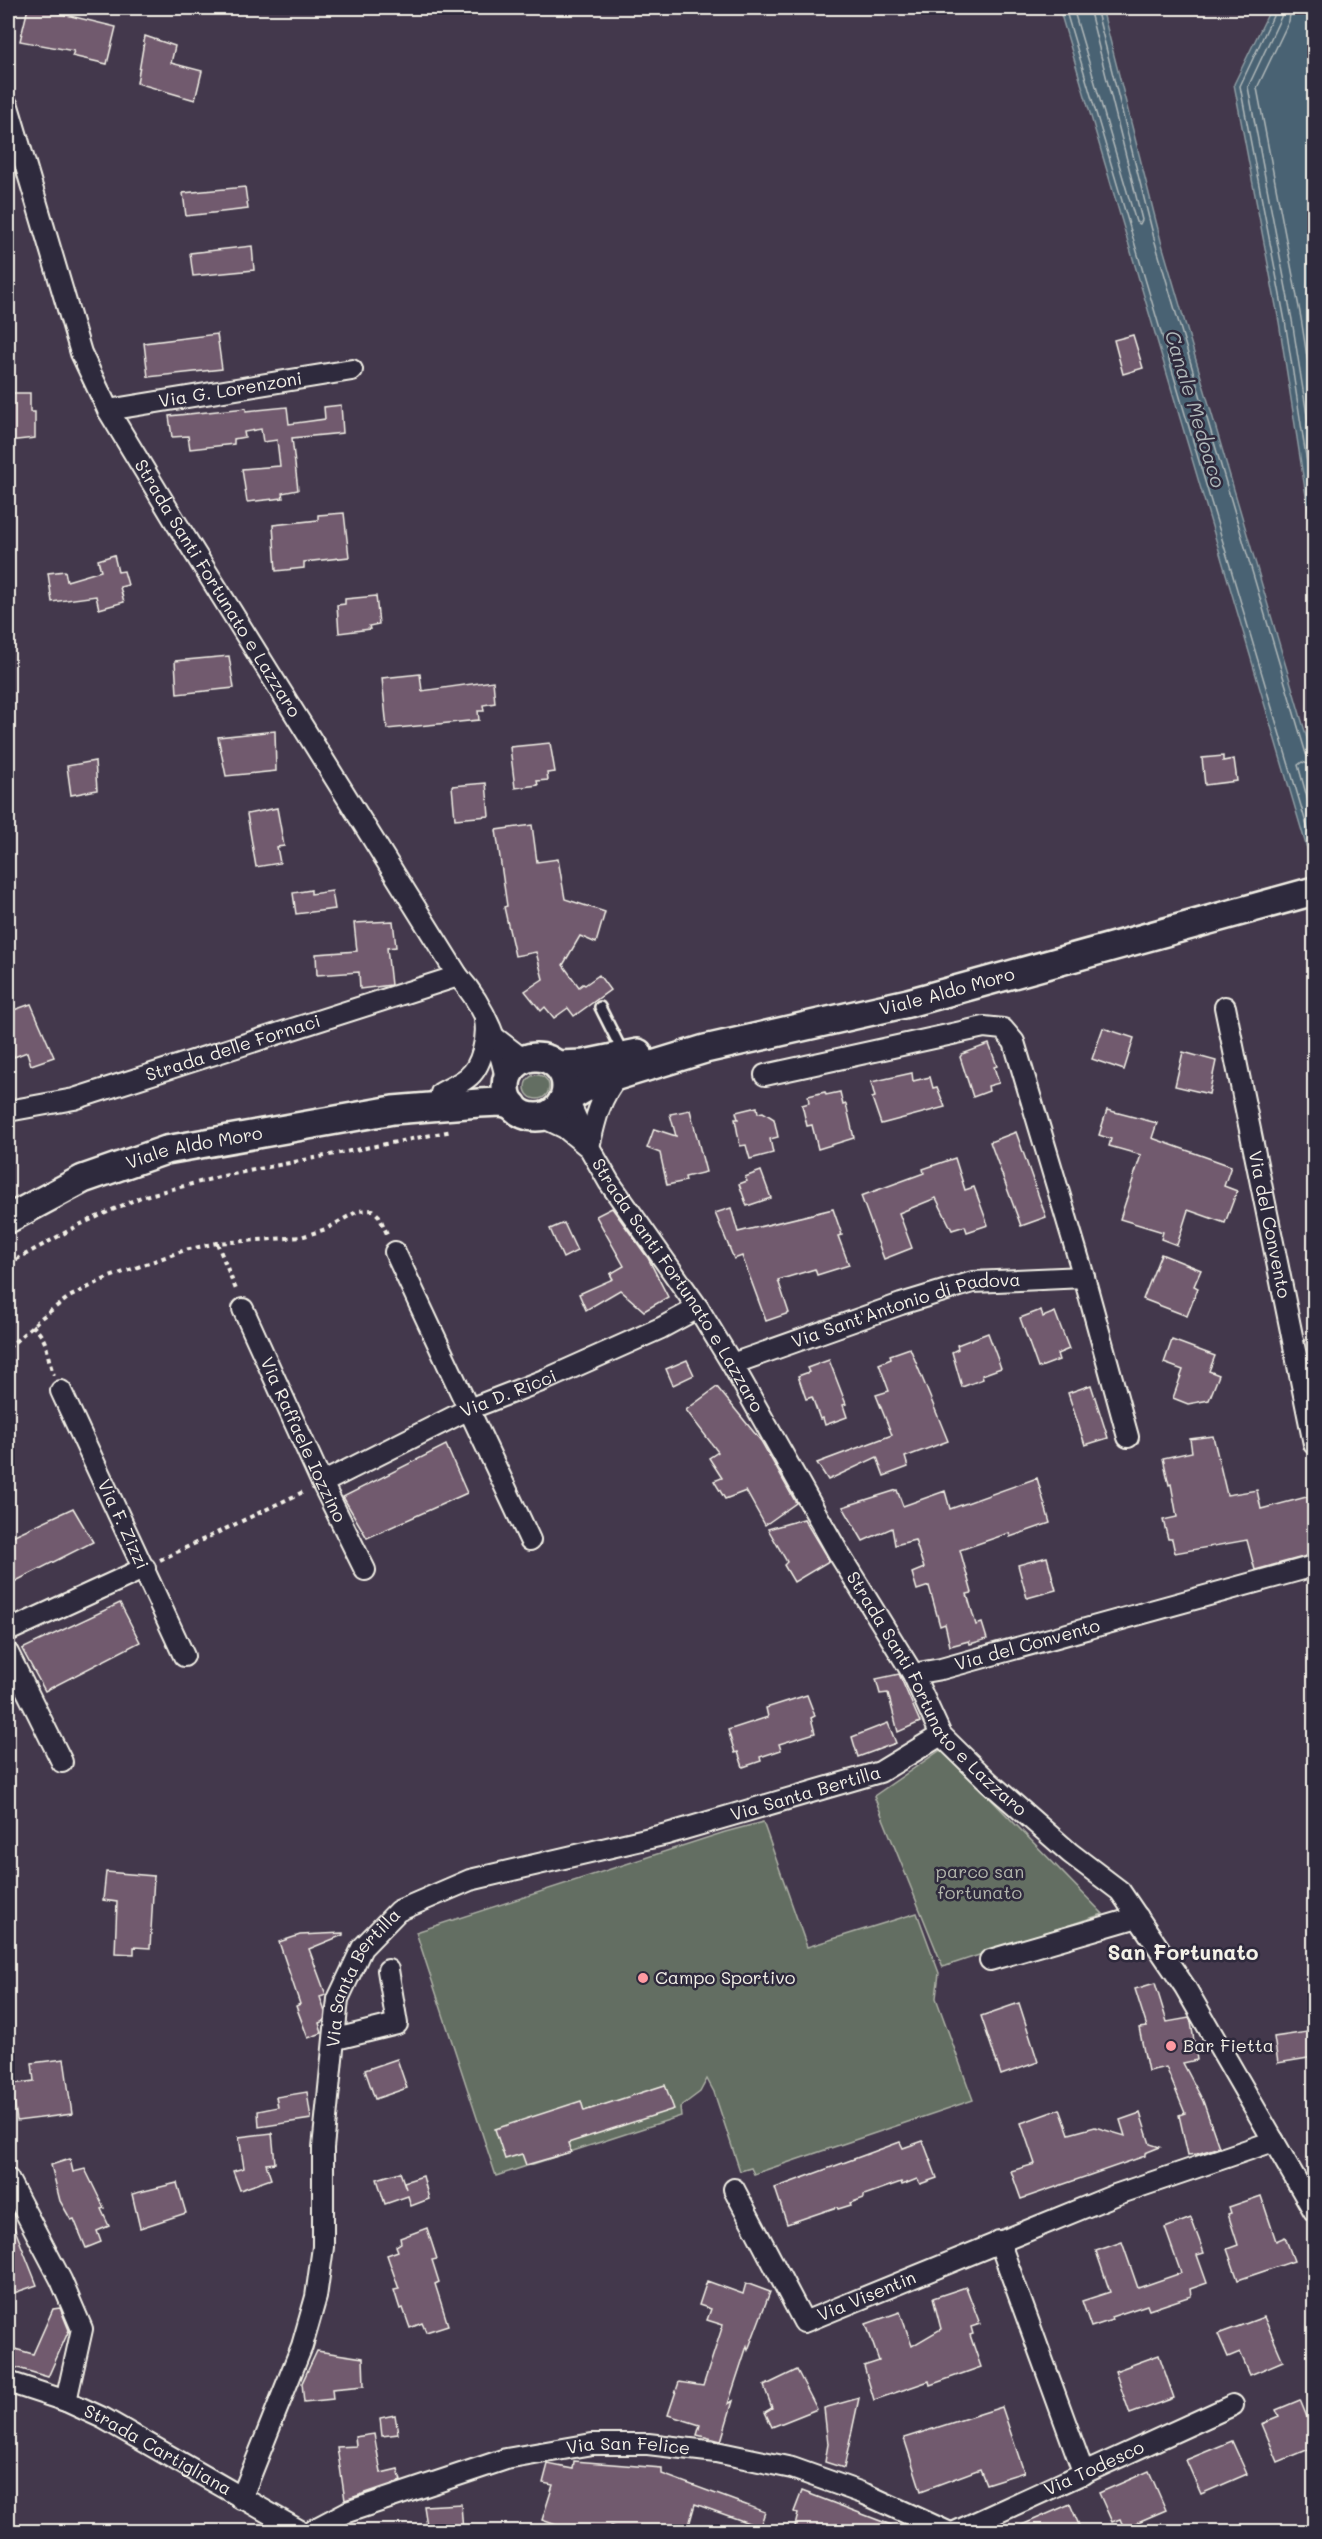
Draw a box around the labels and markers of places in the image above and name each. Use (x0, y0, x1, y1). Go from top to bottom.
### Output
place label: Campo Sportivo (655, 1965, 796, 1989)
marker: Campo Sportivo (636, 1971, 650, 1985)
place label: Bar Fietta (1183, 2033, 1274, 2057)
marker: Bar Fietta (1164, 2039, 1178, 2053)

